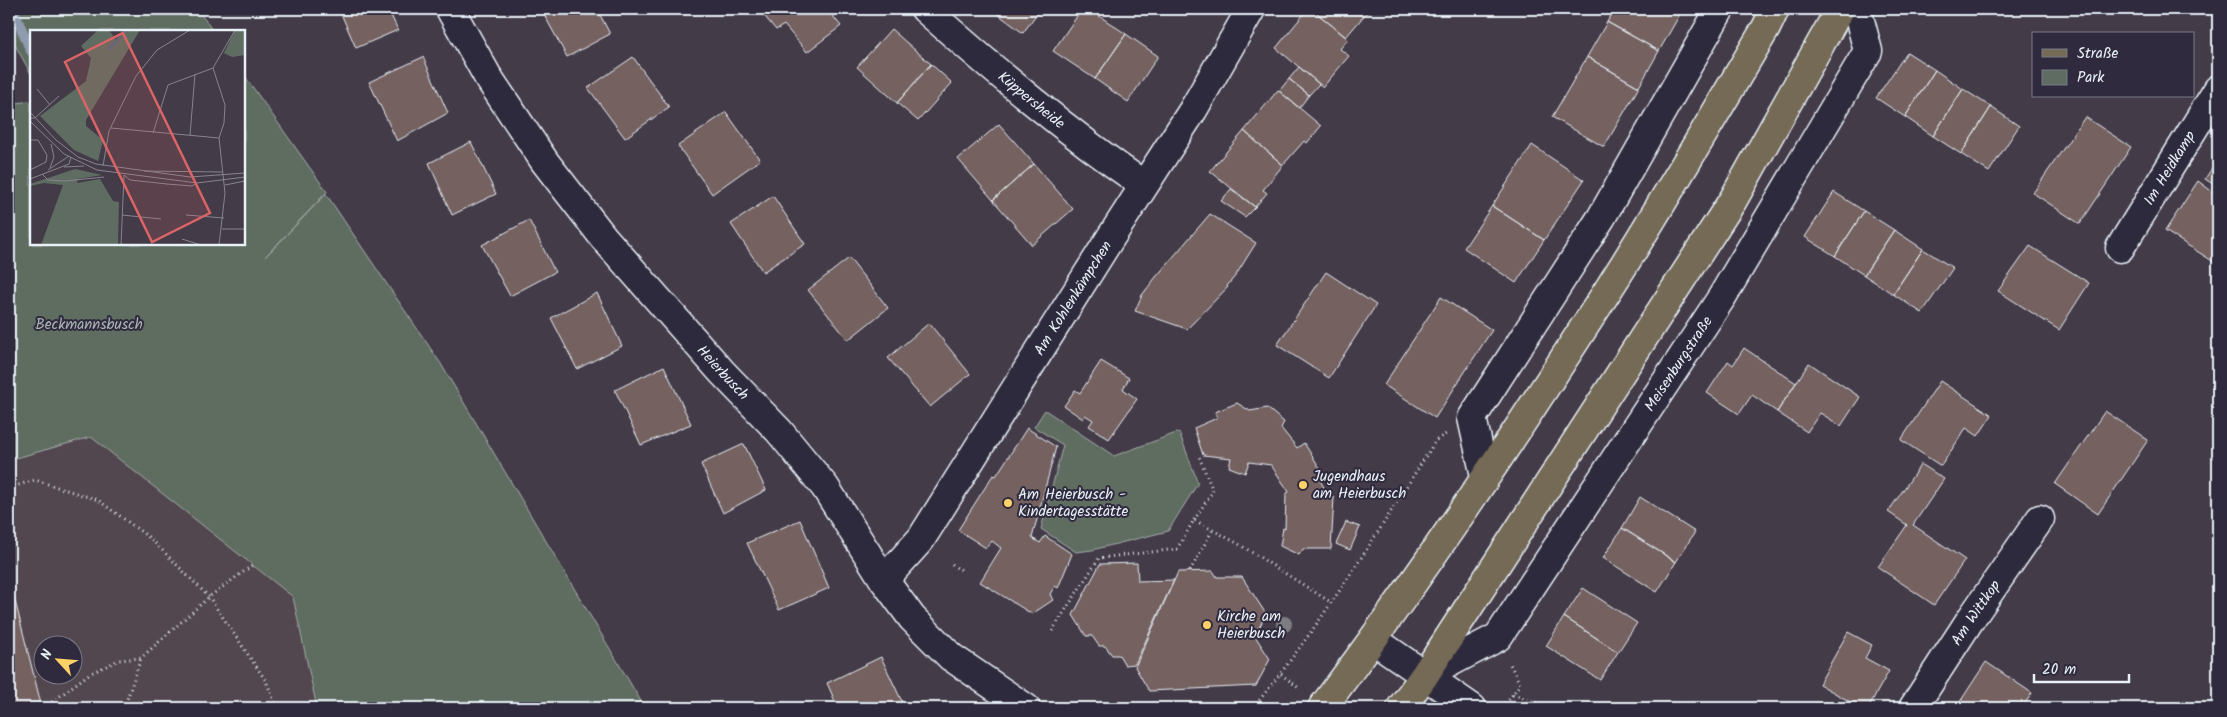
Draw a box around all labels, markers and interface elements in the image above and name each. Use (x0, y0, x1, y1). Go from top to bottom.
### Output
inset map (30, 30, 245, 245)
legend (2032, 32, 2194, 98)
text: Straße (2077, 42, 2119, 66)
street label: Küppersheide (992, 66, 1070, 136)
text: Park (2077, 66, 2105, 90)
street label: Im Heidkamp (2138, 127, 2202, 210)
street label: Am Kohlenkämpchen (1028, 236, 1119, 361)
street label: Meisenburgstraße (1639, 311, 1719, 417)
park label: Beckmannsbusch (35, 313, 143, 337)
street label: Heierbusch (690, 340, 754, 406)
place label: Jugendhaus am Heierbusch (1313, 465, 1406, 506)
marker: Jugendhaus am Heierbusch (1297, 479, 1309, 491)
place label: Am Heierbusch - Kindertagesstätte (1018, 483, 1129, 524)
marker: Am Heierbusch - Kindertagesstätte (1002, 497, 1014, 509)
street label: Am Wittkop (1945, 575, 2007, 651)
place label: Kirche am Heierbusch (1217, 605, 1285, 646)
marker: Kirche am Heierbusch (1201, 619, 1213, 631)
north arrow (32, 634, 82, 684)
text: N (35, 646, 59, 664)
scale bar (2034, 652, 2130, 684)
text: 20 m (2042, 658, 2076, 682)

